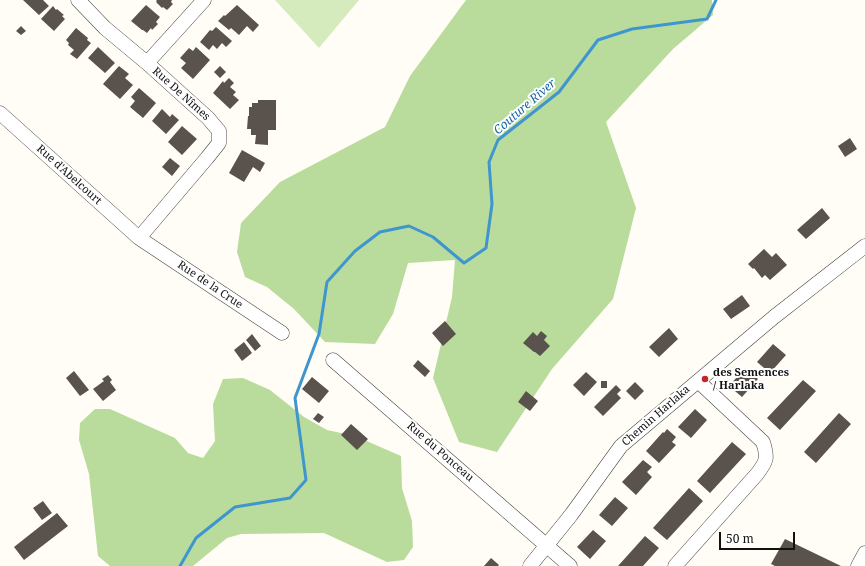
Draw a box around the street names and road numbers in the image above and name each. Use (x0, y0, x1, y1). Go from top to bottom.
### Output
street label: Rue De Nîmes (150, 65, 212, 123)
street label: Rue d'Abelcourt (34, 142, 104, 208)
street label: Rue de la Crue (175, 258, 245, 312)
street label: Chemin Harlaka (619, 383, 693, 449)
street label: Rue du Ponceau (404, 419, 476, 485)

